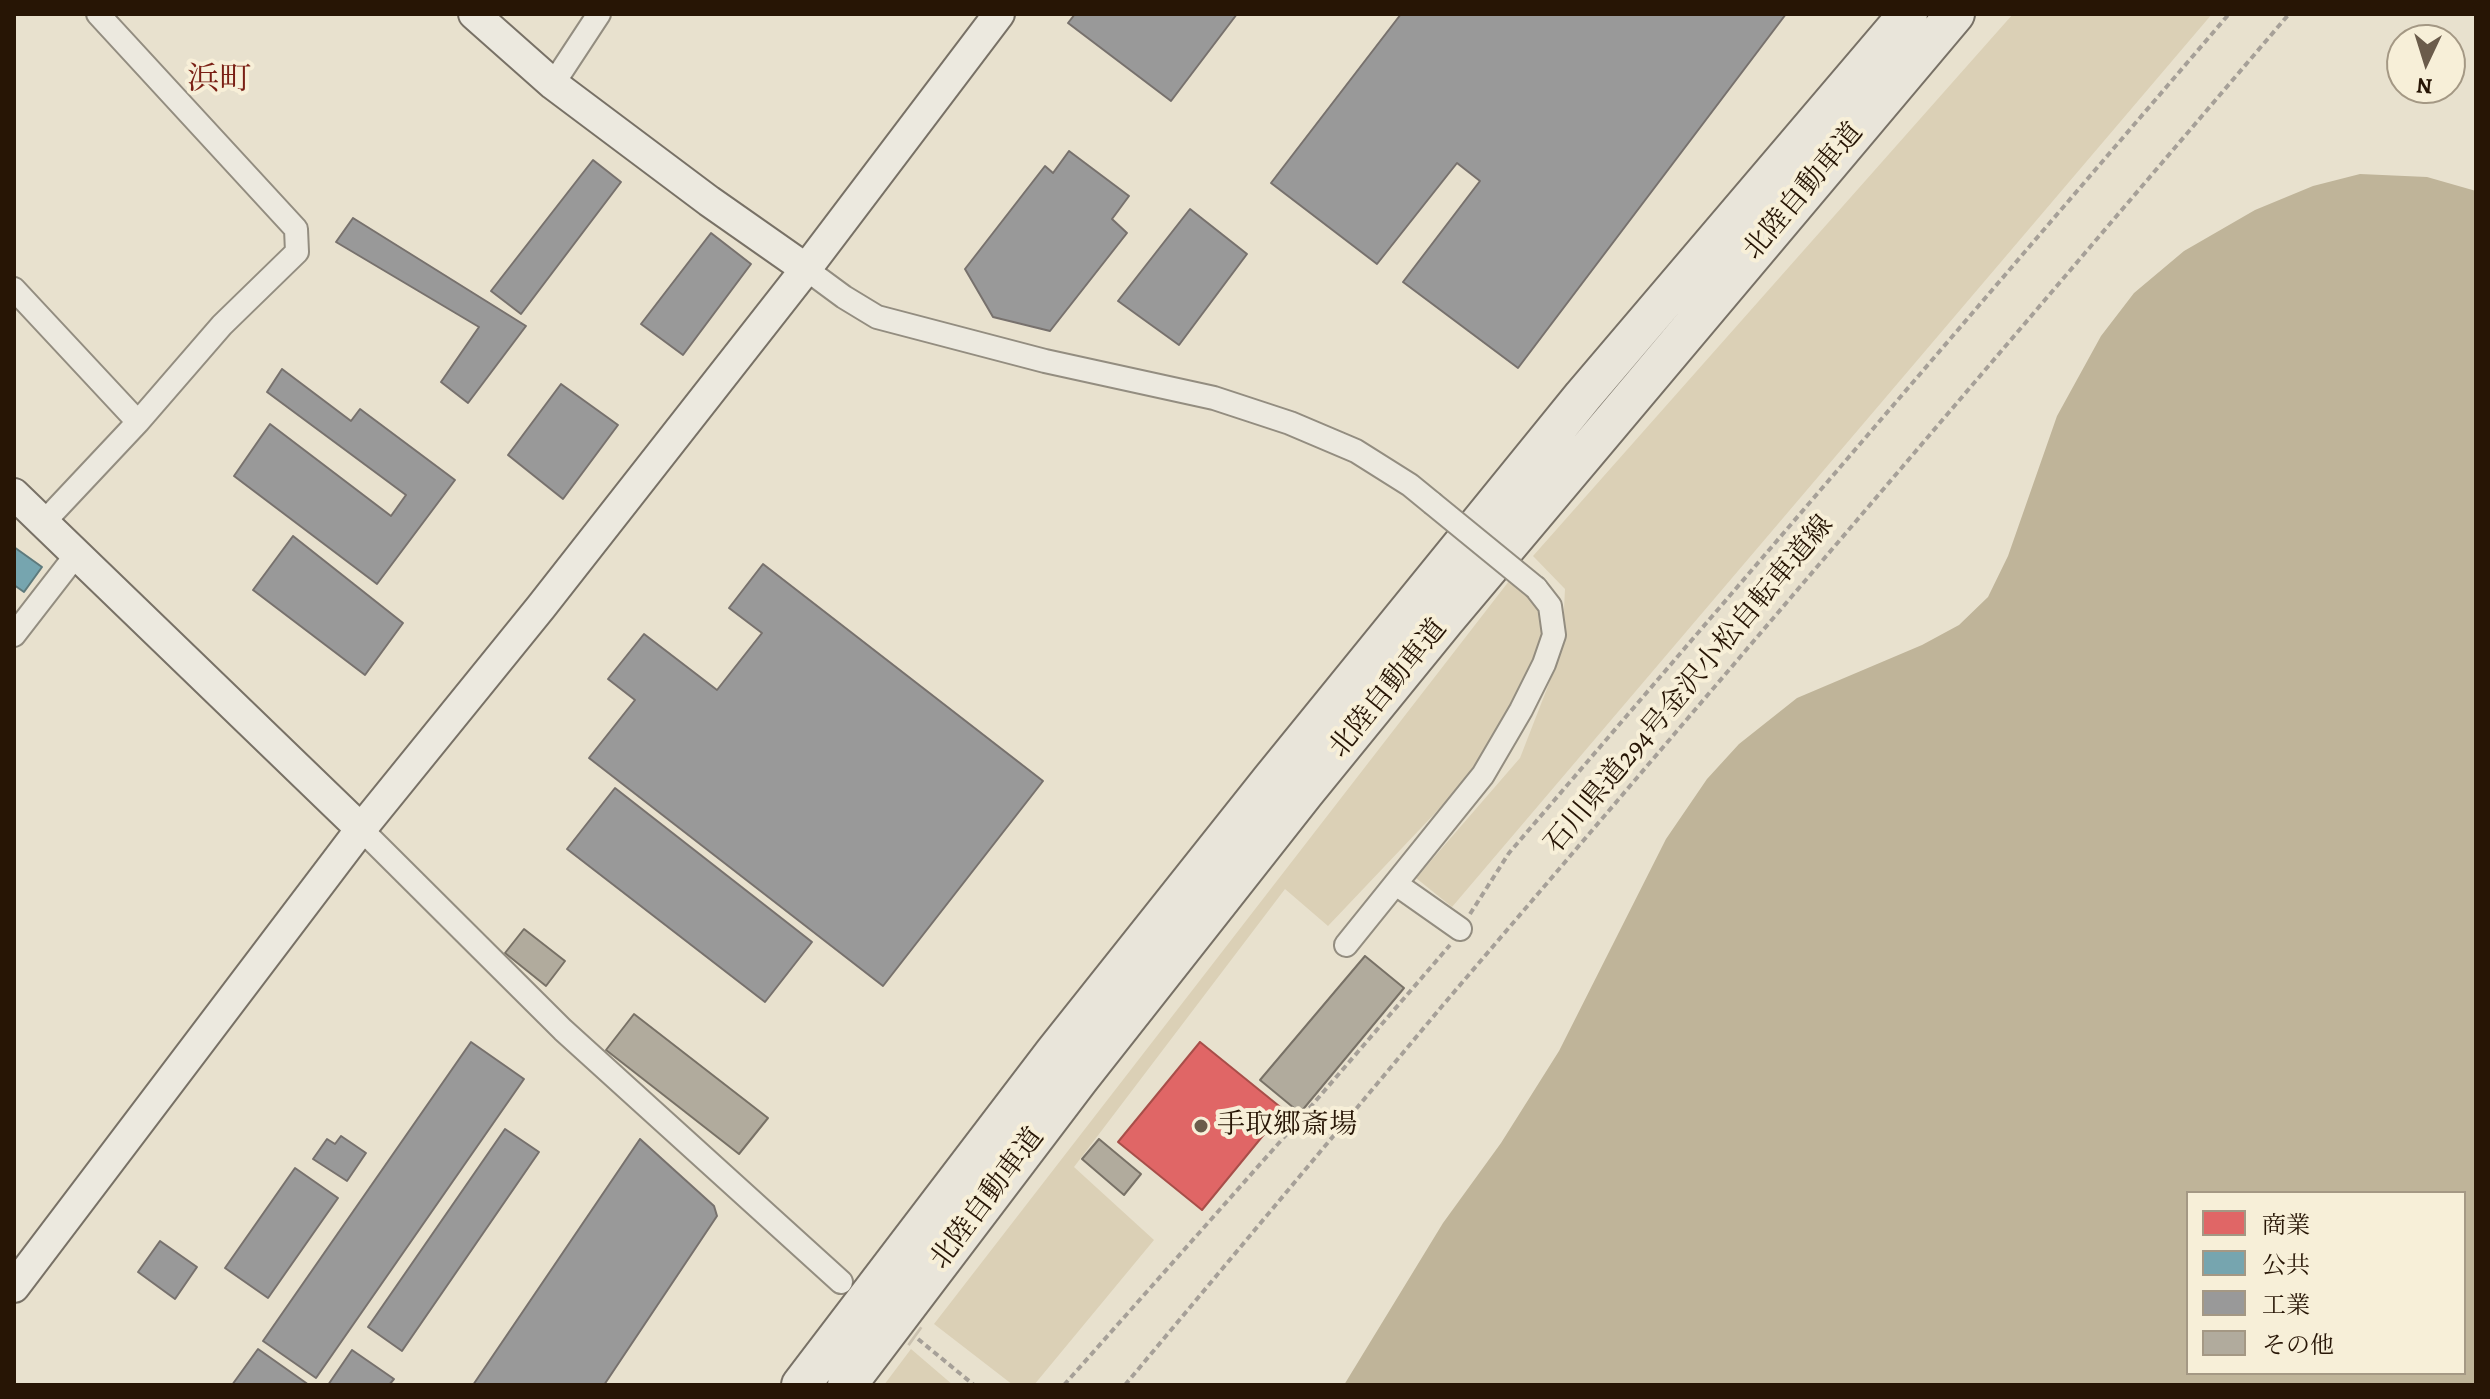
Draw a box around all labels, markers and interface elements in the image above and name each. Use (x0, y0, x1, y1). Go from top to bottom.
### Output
north arrow (2386, 24, 2466, 104)
district label: 浜町 (187, 62, 251, 100)
text: N (2415, 70, 2434, 101)
street label: 北陸自動車道 (1737, 117, 1871, 267)
street label: 石川県道294号金沢小松自転車道線 (1539, 509, 1841, 861)
street label: 北陸自動車道 (1323, 613, 1455, 765)
place label: 手取郷斎場 (1217, 1109, 1357, 1143)
marker: 手取郷斎場 (1192, 1117, 1210, 1135)
street label: 北陸自動車道 (924, 1122, 1052, 1276)
legend (2186, 1191, 2466, 1375)
text: 商業 (2262, 1209, 2310, 1241)
text: 公共 (2262, 1249, 2310, 1281)
text: 工業 (2262, 1289, 2310, 1321)
text: その他 (2262, 1329, 2334, 1361)

